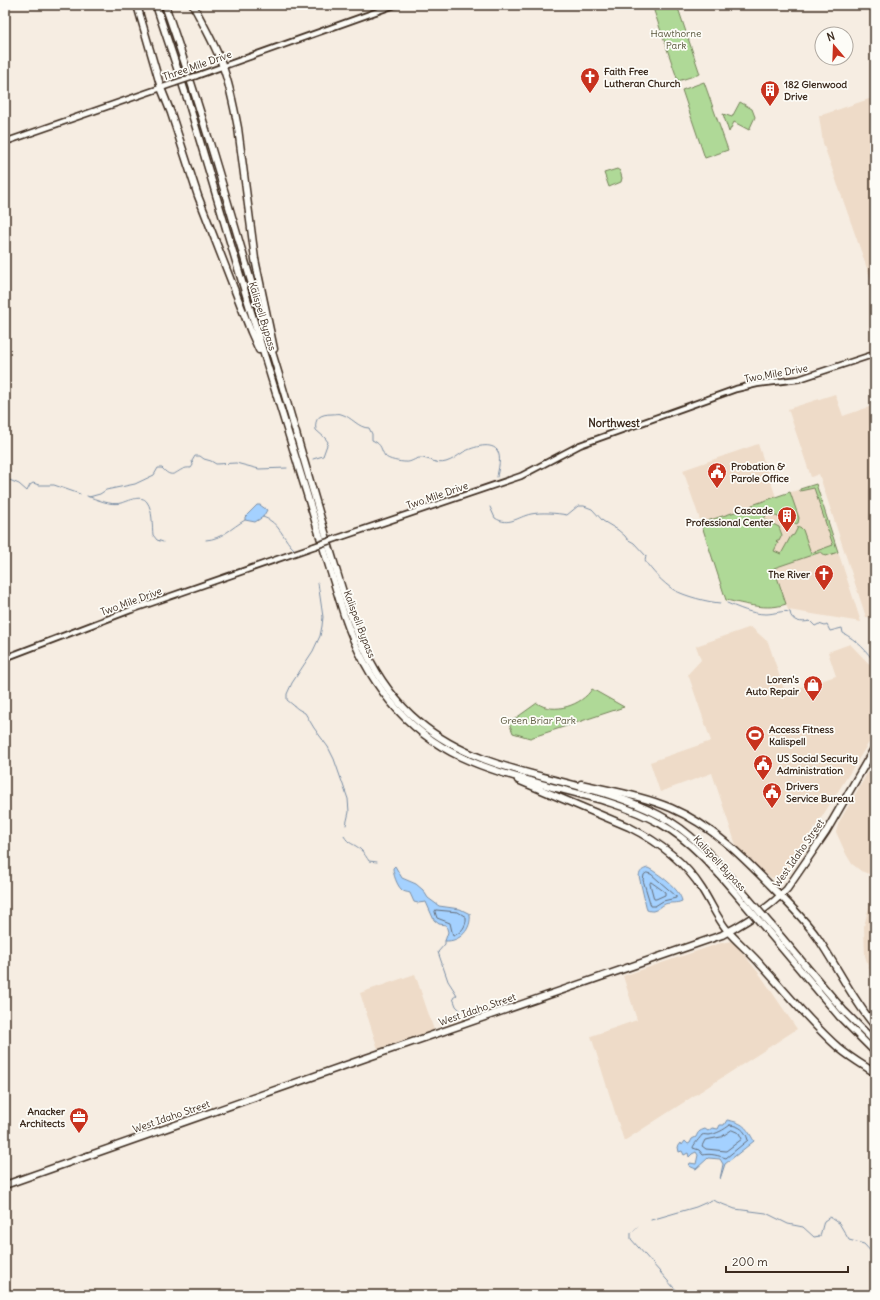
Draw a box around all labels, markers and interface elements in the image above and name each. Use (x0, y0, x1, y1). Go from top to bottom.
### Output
north arrow (814, 26, 854, 66)
park label: Hawthorne Park (651, 27, 701, 52)
text: N (825, 29, 837, 44)
street label: Three Mile Drive (161, 48, 233, 83)
place label: Faith Free Lutheran Church (604, 65, 681, 90)
church icon: Faith Free Lutheran Church (579, 66, 601, 94)
place label: 182 Glenwood Drive (784, 78, 847, 103)
building icon: 182 Glenwood Drive (759, 79, 781, 107)
street label: Kalispell Bypass (246, 280, 279, 353)
street label: Two Mile Drive (743, 361, 809, 385)
district label: Northwest (588, 416, 640, 430)
place label: Probation & Parole Office (731, 460, 790, 485)
public building icon: Probation & Parole Office (706, 461, 728, 489)
street label: Two Mile Drive (405, 479, 470, 512)
place label: Cascade Professional Center (686, 504, 774, 529)
building icon: Cascade Professional Center (776, 505, 798, 533)
church icon: The River (813, 563, 835, 591)
place label: The River (768, 568, 811, 581)
street label: Two Mile Drive (99, 584, 164, 619)
street label: Kalispell Bypass (341, 588, 379, 660)
place label: Loren's Auto Repair (746, 673, 800, 698)
shop icon: Loren's Auto Repair (802, 674, 824, 702)
park label: Green Briar Park (500, 714, 576, 727)
place label: Access Fitness Kalispell (769, 723, 834, 748)
sports icon: Access Fitness Kalispell (744, 724, 766, 752)
place label: US Social Security Administration (777, 752, 858, 777)
public building icon: US Social Security Administration (752, 753, 774, 781)
place label: Drivers Service Bureau (786, 780, 854, 805)
public building icon: Drivers Service Bureau (761, 781, 783, 809)
street label: West Idaho Street (770, 816, 827, 890)
street label: Kalispell Bypass (690, 833, 749, 894)
street label: West Idaho Street (437, 990, 518, 1029)
street label: West Idaho Street (131, 1097, 212, 1136)
place label: Anacker Architects (20, 1105, 66, 1130)
office icon: Anacker Architects (68, 1106, 90, 1134)
scale bar (726, 1248, 848, 1274)
text: 200 m (732, 1254, 768, 1269)

